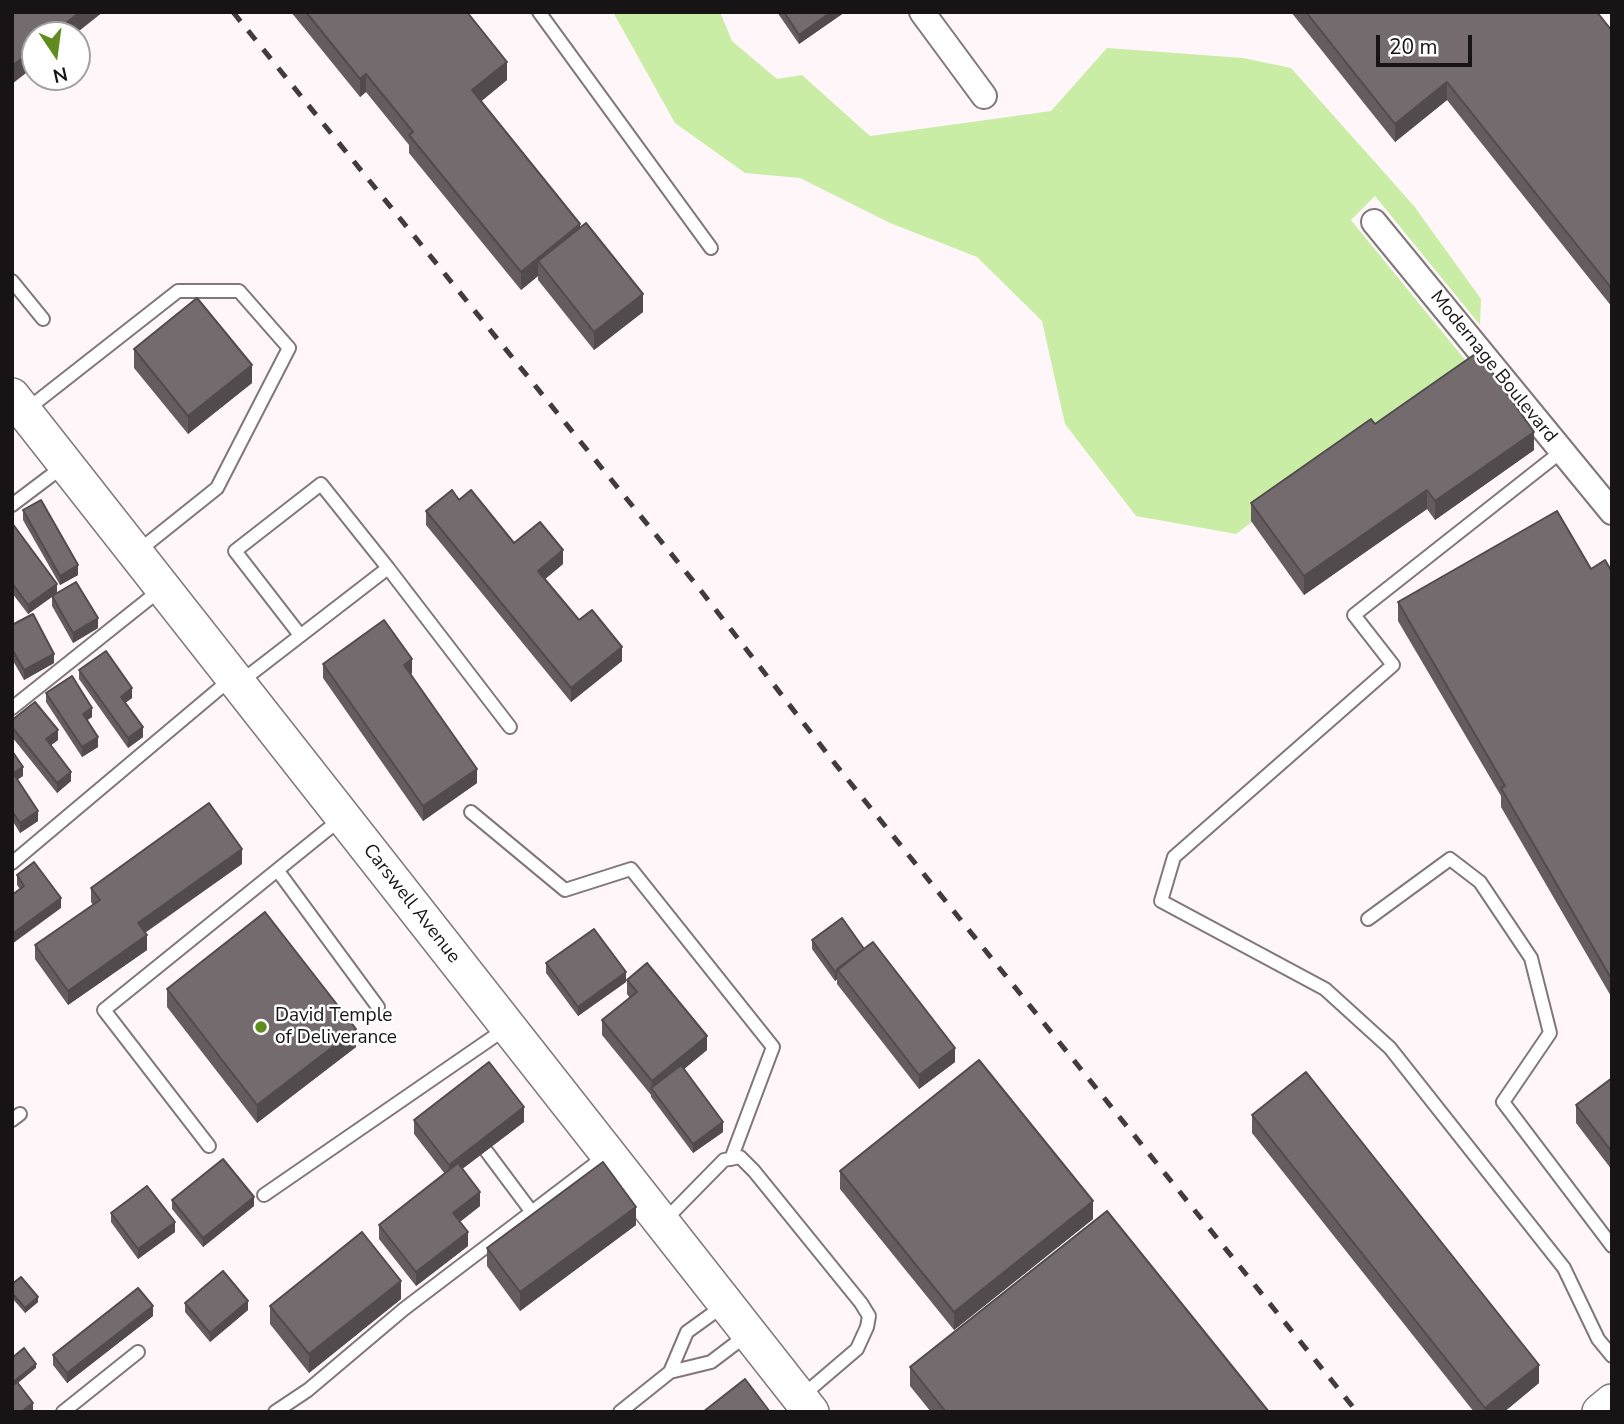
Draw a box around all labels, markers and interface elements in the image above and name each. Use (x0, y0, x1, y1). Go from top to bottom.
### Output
north arrow (21, 21, 91, 91)
scale bar (1379, 21, 1475, 65)
text: 20 m (1389, 33, 1438, 61)
text: N (50, 60, 70, 89)
street label: Modernage Boulevard (1425, 286, 1561, 448)
street label: Carswell Avenue (357, 840, 465, 968)
place label: David Temple of Deliverance (275, 1005, 397, 1049)
marker: David Temple of Deliverance (253, 1019, 269, 1035)

